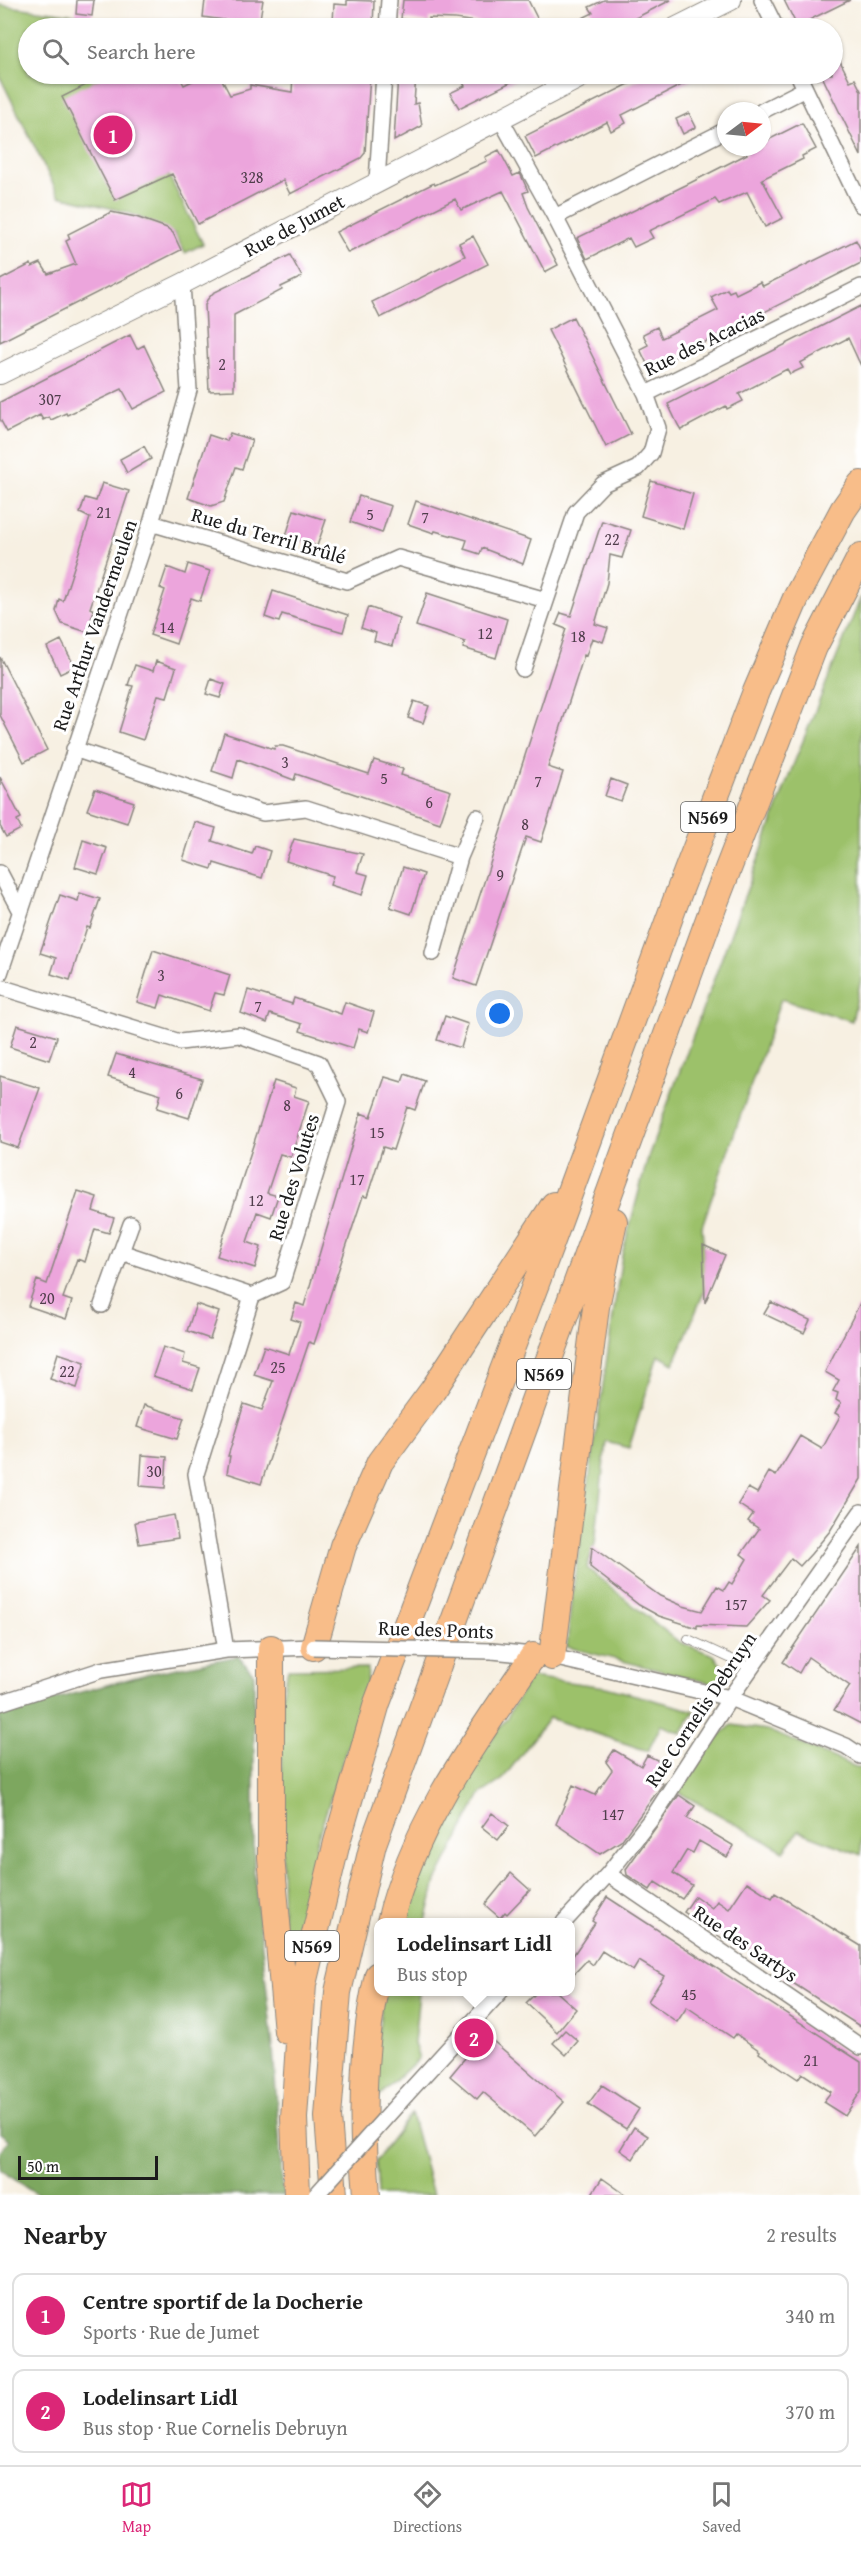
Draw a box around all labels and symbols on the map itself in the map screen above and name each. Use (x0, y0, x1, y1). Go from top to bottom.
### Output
north arrow (717, 102, 771, 156)
pin: 1 (94, 112, 132, 158)
house number: 328 (240, 165, 264, 189)
street label: Rue de Jumet (238, 186, 350, 264)
street label: Rue des Acacias (639, 299, 769, 383)
house number: 2 (218, 352, 226, 376)
house number: 307 (38, 387, 62, 411)
street label: Rue du Terril Brûlé (188, 499, 350, 571)
house number: 21 (96, 500, 112, 524)
house number: 5 (366, 502, 374, 526)
house number: 7 (421, 505, 429, 529)
street label: Rue Arthur Vandermeulen (44, 515, 144, 735)
house number: 22 (604, 527, 620, 551)
house number: 14 (159, 615, 175, 639)
house number: 12 (477, 621, 493, 645)
house number: 18 (570, 624, 586, 648)
house number: 3 (281, 750, 289, 774)
house number: 5 (380, 766, 388, 790)
house number: 7 (534, 769, 542, 793)
house number: 6 (425, 790, 433, 814)
road number: N569 (681, 802, 735, 832)
house number: 8 (521, 812, 529, 836)
house number: 9 (496, 863, 504, 887)
house number: 3 (157, 963, 165, 987)
house number: 7 (254, 994, 262, 1018)
your location (485, 999, 514, 1028)
house number: 2 (29, 1030, 37, 1054)
house number: 4 (128, 1060, 136, 1084)
house number: 6 (175, 1081, 183, 1105)
house number: 8 (283, 1093, 291, 1117)
street label: Rue des Volutes (260, 1110, 326, 1244)
house number: 15 (369, 1120, 385, 1144)
house number: 17 (349, 1167, 365, 1191)
house number: 12 (248, 1188, 264, 1212)
house number: 20 (39, 1286, 55, 1310)
house number: 25 (270, 1355, 286, 1379)
house number: 22 (59, 1359, 75, 1383)
road number: N569 (517, 1359, 571, 1389)
house number: 30 (146, 1459, 162, 1483)
house number: 157 (724, 1592, 748, 1616)
street label: Rue des Ponts (378, 1612, 494, 1646)
street label: Rue Cornelis Debruyn (637, 1626, 763, 1792)
house number: 147 (601, 1802, 625, 1826)
street label: Rue des Sartys (688, 1897, 804, 1989)
road number: N569 (285, 1931, 339, 1961)
house number: 45 (681, 1982, 697, 2006)
pin: 2 (454, 2016, 494, 2060)
house number: 21 (803, 2048, 819, 2072)
scale bar (18, 2153, 158, 2180)

